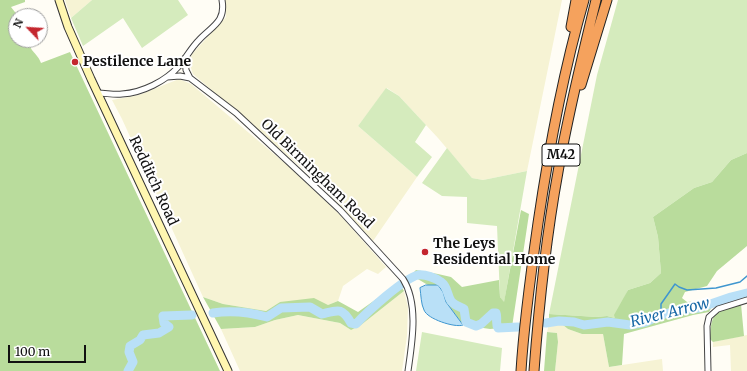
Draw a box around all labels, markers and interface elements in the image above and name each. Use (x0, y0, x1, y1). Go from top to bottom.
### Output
north arrow (8, 8, 48, 48)
text: N (10, 16, 26, 30)
place label: Pestilence Lane (83, 54, 191, 70)
marker: Pestilence Lane (70, 57, 80, 67)
street label: Old Birmingham Road (257, 116, 377, 232)
street label: Redditch Road (125, 133, 181, 229)
road number: M42 (542, 144, 580, 166)
place label: The Leys Residential Home (433, 236, 555, 268)
marker: The Leys Residential Home (420, 247, 430, 257)
water label: River Arrow (628, 294, 712, 332)
scale bar (10, 337, 88, 363)
text: 100 m (15, 344, 50, 359)

